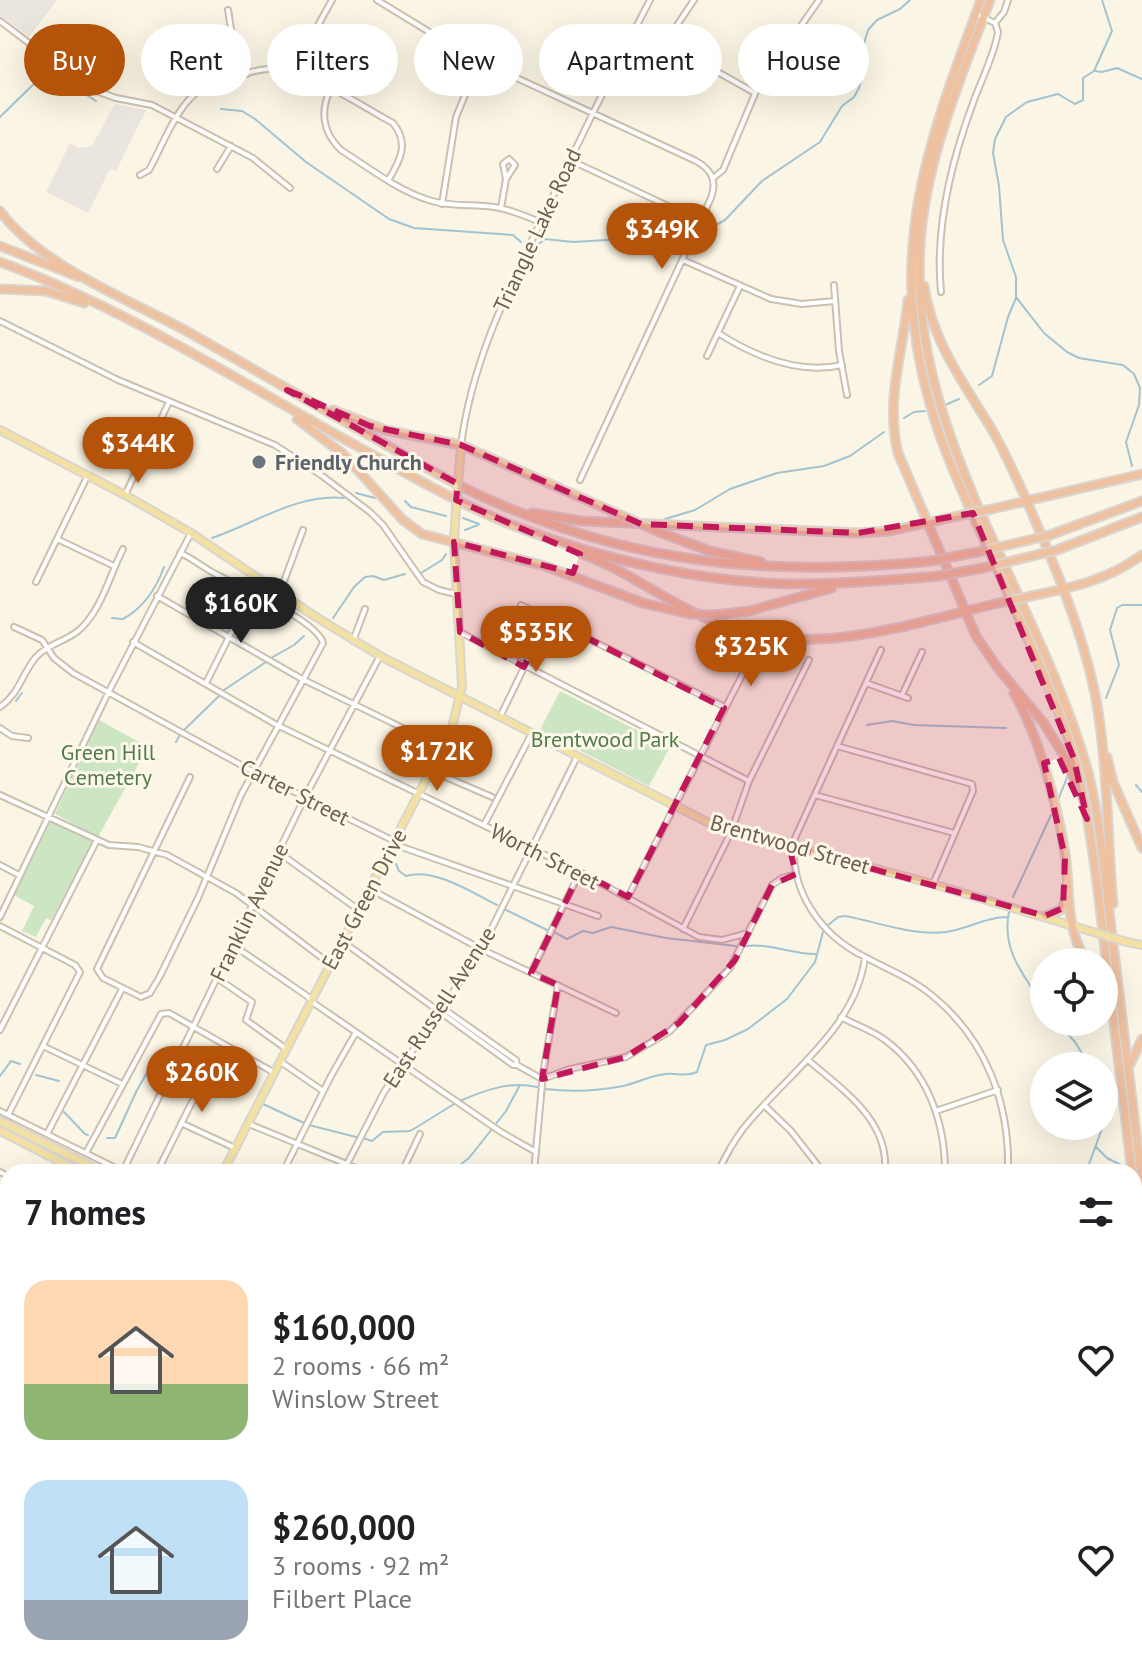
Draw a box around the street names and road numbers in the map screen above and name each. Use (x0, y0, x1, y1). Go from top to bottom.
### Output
street label: Triangle Lake Road (487, 144, 587, 316)
street label: Carter Street (236, 752, 355, 832)
street label: Brentwood Street (707, 808, 873, 880)
street label: Worth Street (486, 817, 605, 896)
street label: East Green Drive (315, 824, 413, 974)
street label: Franklin Avenue (203, 838, 295, 986)
street label: East Russell Avenue (376, 921, 502, 1093)

